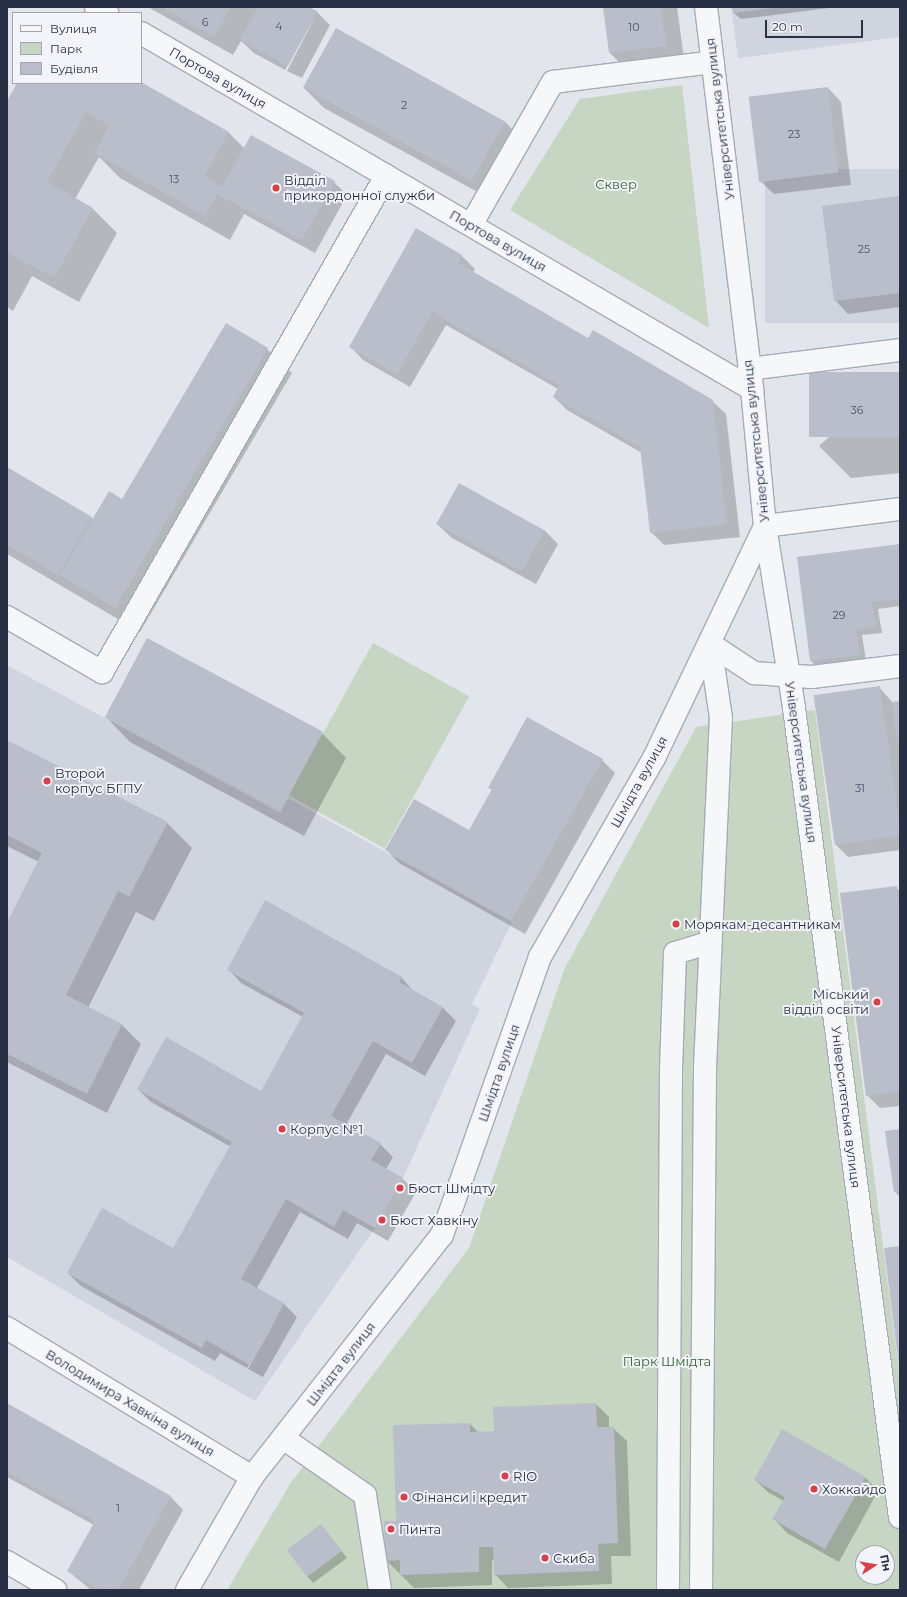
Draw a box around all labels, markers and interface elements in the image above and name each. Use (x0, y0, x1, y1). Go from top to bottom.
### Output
legend (12, 12, 142, 84)
scale bar (767, 12, 865, 38)
house number: 6 (202, 15, 208, 29)
house number: 4 (275, 19, 283, 33)
text: 20 m (772, 19, 803, 34)
house number: 10 (628, 20, 640, 34)
text: Вулиця (50, 21, 97, 36)
street label: Університетська вулиця (702, 37, 738, 201)
text: Парк (50, 41, 82, 56)
street label: Портова вулиця (167, 44, 269, 112)
text: Будівля (50, 61, 98, 76)
house number: 2 (401, 98, 407, 112)
house number: 23 (788, 127, 800, 141)
house number: 13 (169, 172, 179, 186)
place label: Відділ прикордонної служби (284, 173, 435, 204)
park label: Сквер (595, 176, 637, 192)
marker: Відділ прикордонної служби (271, 183, 281, 193)
street label: Портова вулиця (447, 207, 549, 275)
house number: 25 (858, 242, 870, 256)
street label: Університетська вулиця (740, 359, 772, 523)
house number: 36 (851, 403, 863, 417)
house number: 29 (833, 608, 845, 622)
street label: Університетська вулиця (782, 680, 820, 844)
street label: Шмідта вулиця (607, 733, 671, 831)
place label: Второй корпус БГПУ (55, 766, 142, 797)
marker: Второй корпус БГПУ (42, 776, 52, 786)
house number: 31 (855, 781, 865, 795)
place label: Морякам-десантникам (684, 916, 841, 932)
marker: Морякам-десантникам (671, 919, 681, 929)
place label: Міський відділ освіти (783, 987, 869, 1018)
marker: Міський відділ освіти (872, 997, 882, 1007)
street label: Шмідта вулиця (475, 1022, 523, 1124)
street label: Університетська вулиця (828, 1025, 864, 1189)
place label: Корпус №1 (290, 1121, 363, 1137)
marker: Корпус №1 (277, 1124, 287, 1134)
place label: Бюст Шмідту (408, 1180, 495, 1196)
marker: Бюст Шмідту (395, 1183, 405, 1193)
place label: Бюст Хавкіну (390, 1212, 478, 1228)
marker: Бюст Хавкіну (377, 1215, 387, 1225)
street label: Шмідта вулиця (303, 1319, 379, 1409)
street label: Володимира Хавкіна вулиця (43, 1346, 217, 1460)
park label: Парк Шмідта (623, 1353, 711, 1369)
place label: RIO (513, 1468, 537, 1484)
marker: RIO (500, 1471, 510, 1481)
place label: Хоккайдо (822, 1481, 887, 1497)
marker: Хоккайдо (809, 1484, 819, 1494)
place label: Фінанси і кредит (412, 1489, 527, 1505)
marker: Фінанси і кредит (399, 1492, 409, 1502)
house number: 1 (116, 1501, 120, 1515)
place label: Пинта (399, 1521, 441, 1537)
marker: Пинта (386, 1524, 396, 1534)
north arrow (855, 1545, 895, 1585)
place label: Скиба (553, 1550, 595, 1566)
marker: Скиба (540, 1553, 550, 1563)
text: Пн (877, 1553, 894, 1572)

